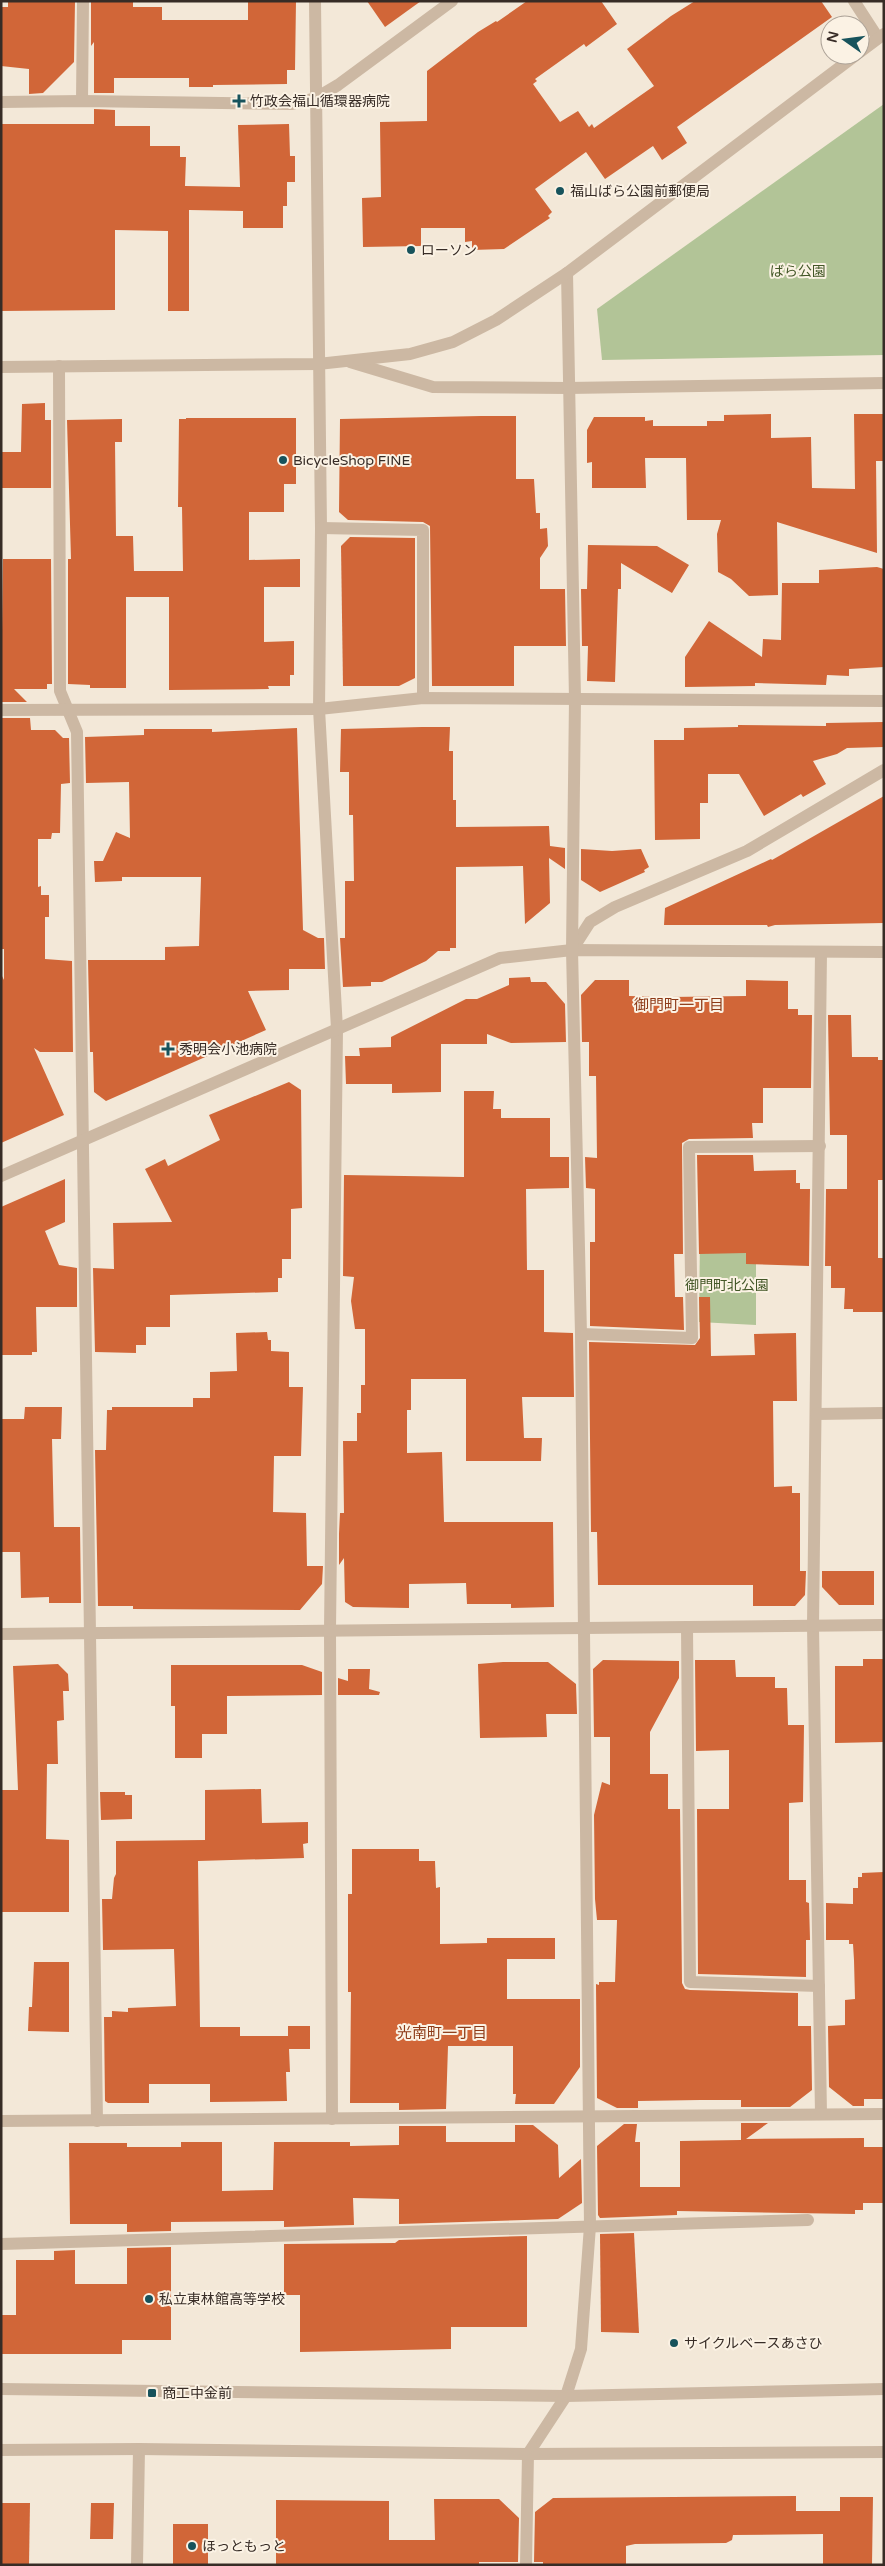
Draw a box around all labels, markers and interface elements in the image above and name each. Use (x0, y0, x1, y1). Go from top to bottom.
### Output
north arrow (820, 15, 870, 65)
text: N (823, 29, 842, 44)
place label: 竹政会福山循環器病院 (250, 93, 390, 110)
marker: 竹政会福山循環器病院 (232, 94, 246, 108)
place label: 福山ばら公園前郵便局 (570, 183, 710, 200)
marker: 福山ばら公園前郵便局 (554, 185, 566, 197)
place label: ローソン (421, 242, 477, 259)
marker: ローソン (405, 244, 417, 256)
park label: ばら公園 (770, 263, 826, 280)
place label: BicycleShop FINE (293, 452, 410, 469)
marker: BicycleShop FINE (277, 454, 289, 466)
district label: 御門町一丁目 (634, 996, 724, 1014)
place label: 秀明会小池病院 (179, 1041, 277, 1058)
marker: 秀明会小池病院 (161, 1042, 175, 1056)
park label: 御門町北公園 (685, 1277, 769, 1294)
district label: 光南町一丁目 (397, 2024, 487, 2042)
place label: 私立東林館高等学校 (159, 2291, 285, 2308)
marker: 私立東林館高等学校 (143, 2293, 155, 2305)
place label: サイクルベースあさひ (684, 2335, 823, 2352)
marker: サイクルベースあさひ (668, 2337, 680, 2349)
place label: 商工中金前 (162, 2385, 232, 2402)
marker: 商工中金前 (146, 2387, 158, 2399)
place label: ほっともっと (202, 2538, 286, 2555)
marker: ほっともっと (186, 2540, 198, 2552)

